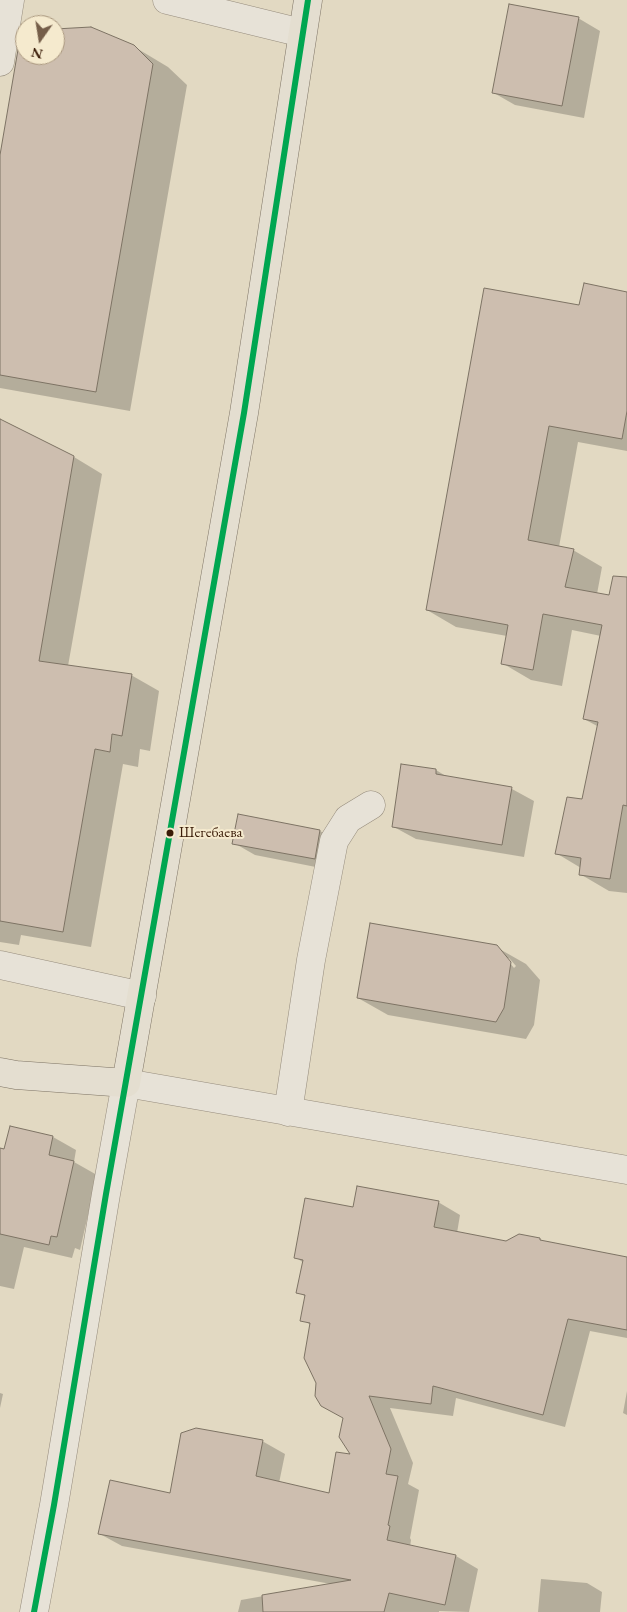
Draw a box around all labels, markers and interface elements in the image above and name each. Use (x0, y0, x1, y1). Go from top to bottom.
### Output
north arrow (15, 15, 65, 65)
text: N (29, 44, 44, 64)
place label: Шегебаева (179, 824, 242, 842)
marker: Шегебаева (165, 828, 175, 838)

